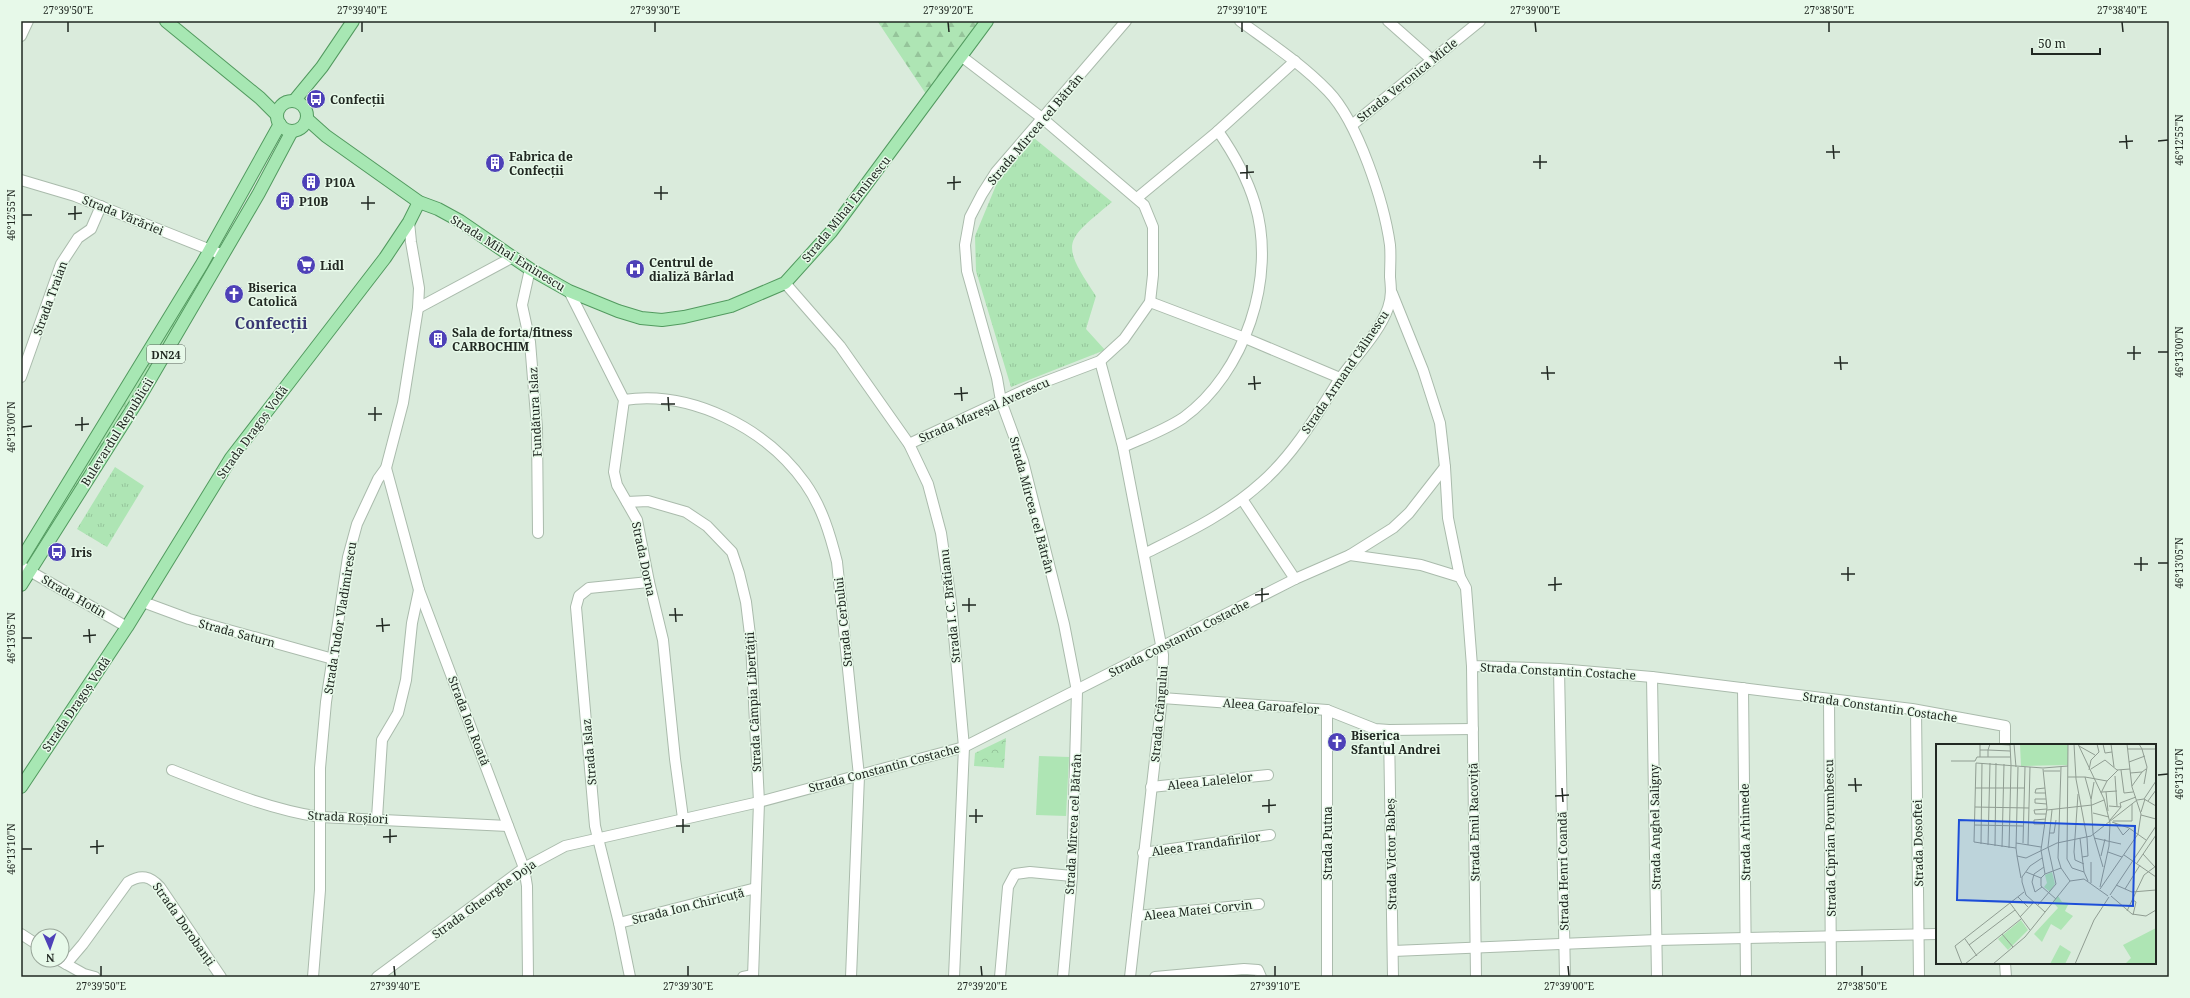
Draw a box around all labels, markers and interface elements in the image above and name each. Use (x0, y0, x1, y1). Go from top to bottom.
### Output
text: 27°39'50"E (43, 3, 93, 17)
text: 27°39'40"E (337, 3, 387, 17)
text: 27°39'30"E (630, 3, 680, 17)
text: 27°39'20"E (923, 3, 973, 17)
text: 27°39'10"E (1217, 3, 1267, 17)
text: 27°39'00"E (1510, 3, 1560, 17)
text: 27°38'50"E (1804, 3, 1854, 17)
text: 27°38'40"E (2097, 3, 2147, 17)
scale bar (2032, 30, 2100, 56)
street label: Strada Veronica Micle (1353, 34, 1461, 126)
text: 50 m (2038, 35, 2066, 52)
street label: Strada Mircea cel Bătrân (983, 69, 1087, 188)
bus stop icon: Confecții (305, 88, 327, 110)
place label: Confecții (330, 91, 386, 108)
text: 46°12'55"N (2172, 114, 2186, 166)
place label: Fabrica de Confecții (509, 148, 573, 179)
building icon: Fabrica de Confecții (484, 152, 506, 174)
street label: Strada Mihai Eminescu (798, 152, 894, 266)
building icon: P10A (300, 171, 322, 193)
place label: P10A (325, 174, 356, 191)
text: 46°12'55"N (4, 189, 18, 241)
building icon: P10B (274, 190, 296, 212)
street label: Strada Vărăriei (80, 191, 166, 239)
place label: P10B (299, 193, 328, 210)
street label: Strada Mihai Eminescu (447, 211, 569, 295)
supermarket icon: Lidl (295, 254, 317, 276)
place label: Centrul de dializă Bârlad (649, 254, 734, 285)
place label: Lidl (320, 257, 345, 274)
street label: Strada Traian (29, 258, 71, 338)
hospital icon: Centrul de dializă Bârlad (624, 258, 646, 280)
place label: Biserica Catolică (248, 279, 297, 310)
church icon: Biserica Catolică (223, 283, 245, 305)
street label: Strada Armand Călinescu (1297, 307, 1393, 437)
district label: Confecții (234, 312, 308, 334)
place label: Sala de forta/fitness CARBOCHIM (452, 324, 573, 355)
text: 46°13'00"N (2172, 326, 2186, 378)
building icon: Sala de forta/fitness CARBOCHIM (427, 328, 449, 350)
road number: DN24 (147, 345, 185, 363)
street label: Fundătura Islaz (524, 367, 546, 457)
street label: Strada Mareșal Averescu (916, 373, 1052, 447)
street label: Bulevardul Republicii (77, 375, 157, 489)
street label: Strada Dragoș Vodă (212, 382, 292, 482)
text: 46°13'00"N (4, 401, 18, 453)
street label: Strada Mircea cel Bătrân (1006, 435, 1059, 576)
street label: Strada Dorna (628, 520, 660, 598)
text: 46°13'05"N (2172, 537, 2186, 589)
street label: Strada Tudor Vladimirescu (320, 540, 361, 695)
bus stop icon: Iris (46, 541, 68, 563)
place label: Iris (71, 544, 92, 561)
street label: Strada I. C. Brătianu (936, 548, 964, 664)
street label: Strada Hotin (38, 571, 110, 622)
street label: Strada Cerbului (830, 576, 856, 668)
street label: Strada Constantin Costache (1106, 595, 1252, 681)
text: 46°13'05"N (4, 612, 18, 664)
street label: Strada Saturn (197, 615, 277, 651)
street label: Strada Câmpia Libertății (741, 631, 765, 773)
street label: Strada Dragoș Vodă (38, 653, 114, 755)
street label: Strada Constantin Costache (1480, 658, 1636, 684)
street label: Strada Crângului (1146, 665, 1172, 763)
street label: Strada Ion Roată (444, 674, 494, 769)
street label: Strada Constantin Costache (1802, 688, 1958, 726)
street label: Aleea Garoafelor (1222, 694, 1320, 718)
street label: Strada Islaz (578, 718, 600, 786)
place label: Biserica Sfantul Andrei (1351, 727, 1441, 758)
church icon: Biserica Sfantul Andrei (1326, 731, 1348, 753)
street label: Strada Constantin Costache (807, 740, 961, 796)
inset map (1936, 744, 2156, 964)
text: 46°13'10"N (2172, 748, 2186, 800)
street label: Strada Mircea cel Bătrân (1061, 753, 1085, 895)
street label: Strada Ciprian Porumbescu (1820, 759, 1840, 917)
street label: Strada Emil Racoviță (1464, 762, 1484, 882)
street label: Strada Anghel Saligny (1645, 764, 1665, 890)
street label: Aleea Lalelelor (1166, 768, 1254, 794)
street label: Strada Arhimede (1736, 783, 1754, 881)
street label: Strada Victor Babeș (1382, 798, 1400, 910)
street label: Strada Dosoftei (1909, 799, 1927, 887)
street label: Strada Roșiori (307, 806, 389, 828)
street label: Strada Putna (1319, 806, 1336, 880)
street label: Strada Henri Coandă (1553, 811, 1573, 931)
text: 46°13'10"N (4, 823, 18, 875)
street label: Aleea Trandafirilor (1150, 828, 1262, 860)
street label: Strada Gheorghe Doja (428, 855, 540, 943)
street label: Strada Dorobanți (149, 879, 219, 969)
street label: Strada Ion Chiricuță (630, 884, 746, 928)
street label: Aleea Matei Corvin (1143, 896, 1253, 924)
north arrow (30, 928, 70, 968)
text: N (45, 951, 55, 966)
text: 27°39'50"E (76, 979, 126, 993)
text: 27°39'40"E (370, 979, 420, 993)
text: 27°39'30"E (663, 979, 713, 993)
text: 27°39'20"E (957, 979, 1007, 993)
text: 27°39'10"E (1250, 979, 1300, 993)
text: 27°39'00"E (1544, 979, 1594, 993)
text: 27°38'50"E (1837, 979, 1887, 993)

